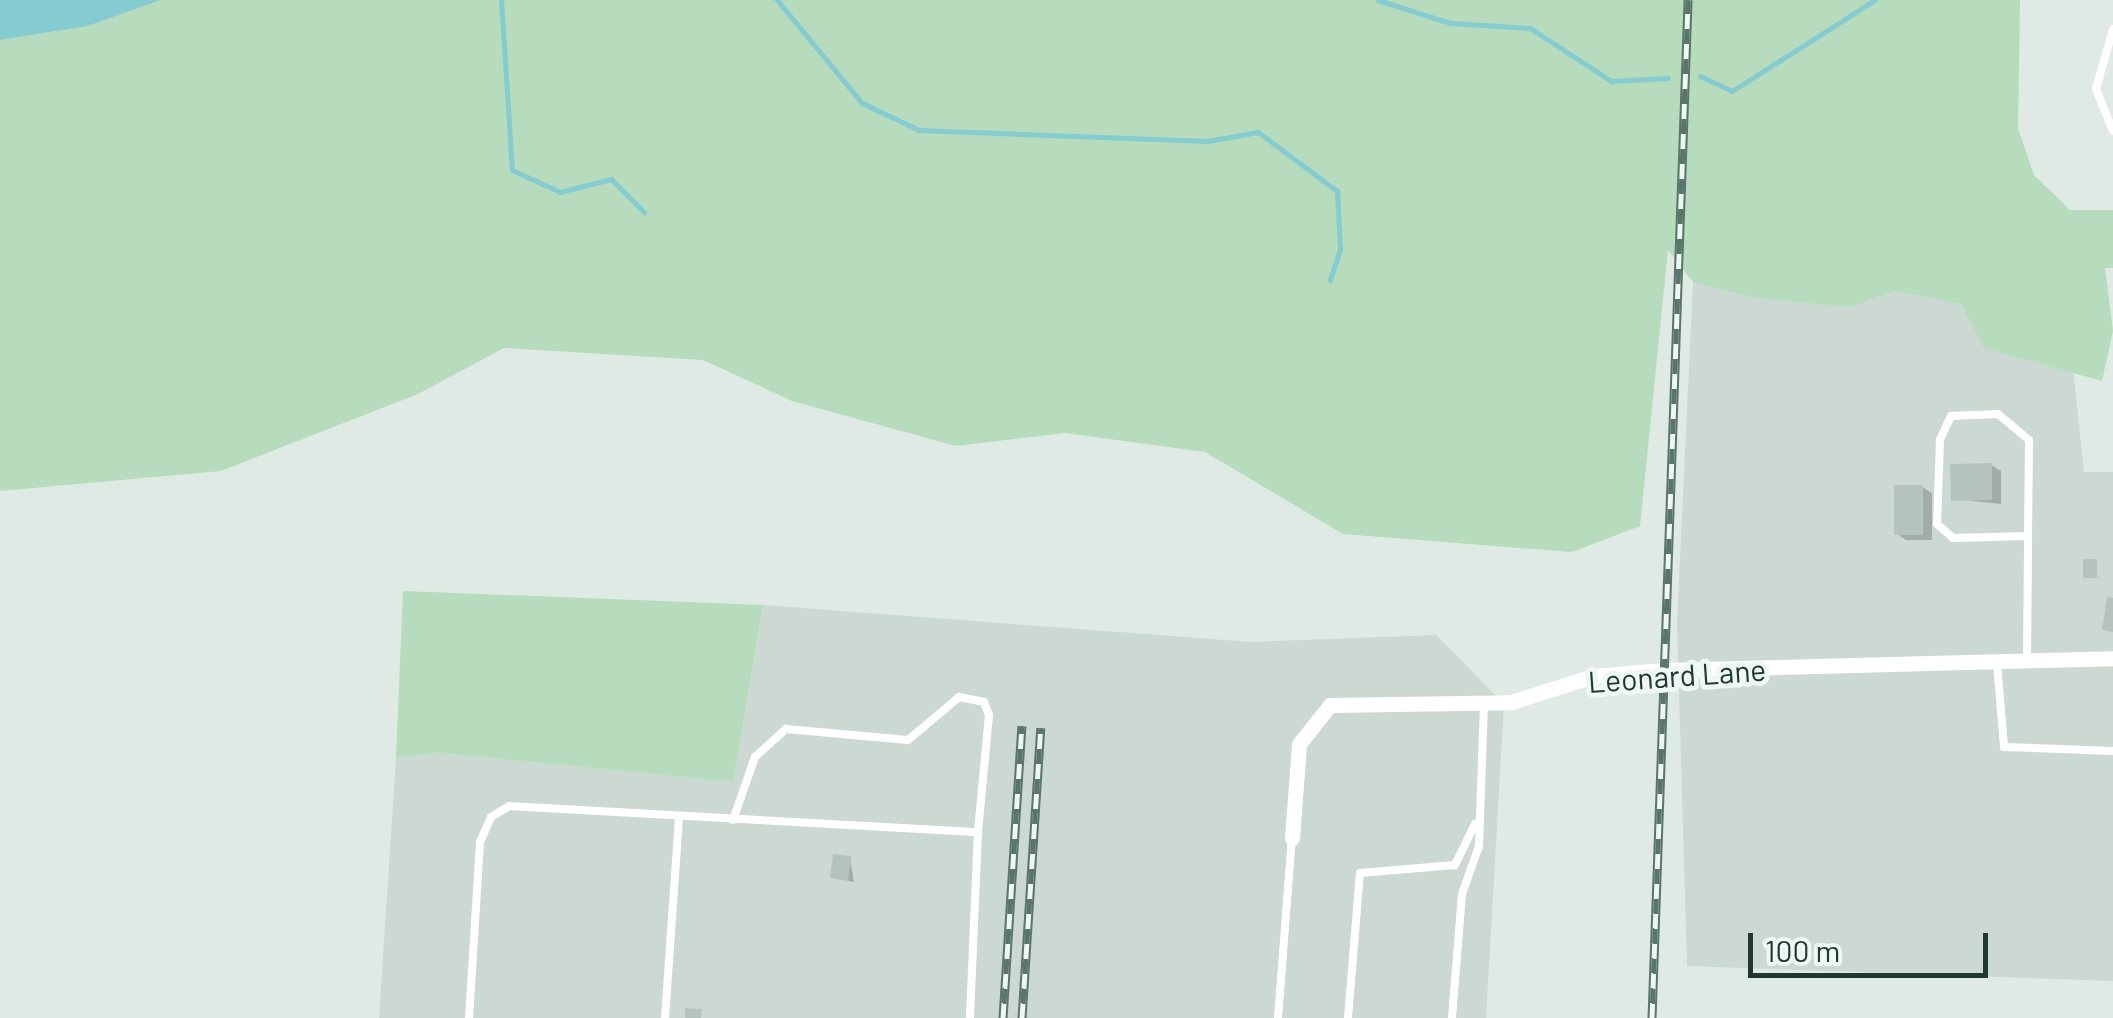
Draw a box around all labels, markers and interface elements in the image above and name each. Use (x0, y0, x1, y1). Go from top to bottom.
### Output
street label: Leonard Lane (1587, 651, 1767, 699)
scale bar (1753, 913, 1993, 975)
text: 100 m (1765, 932, 1840, 968)

